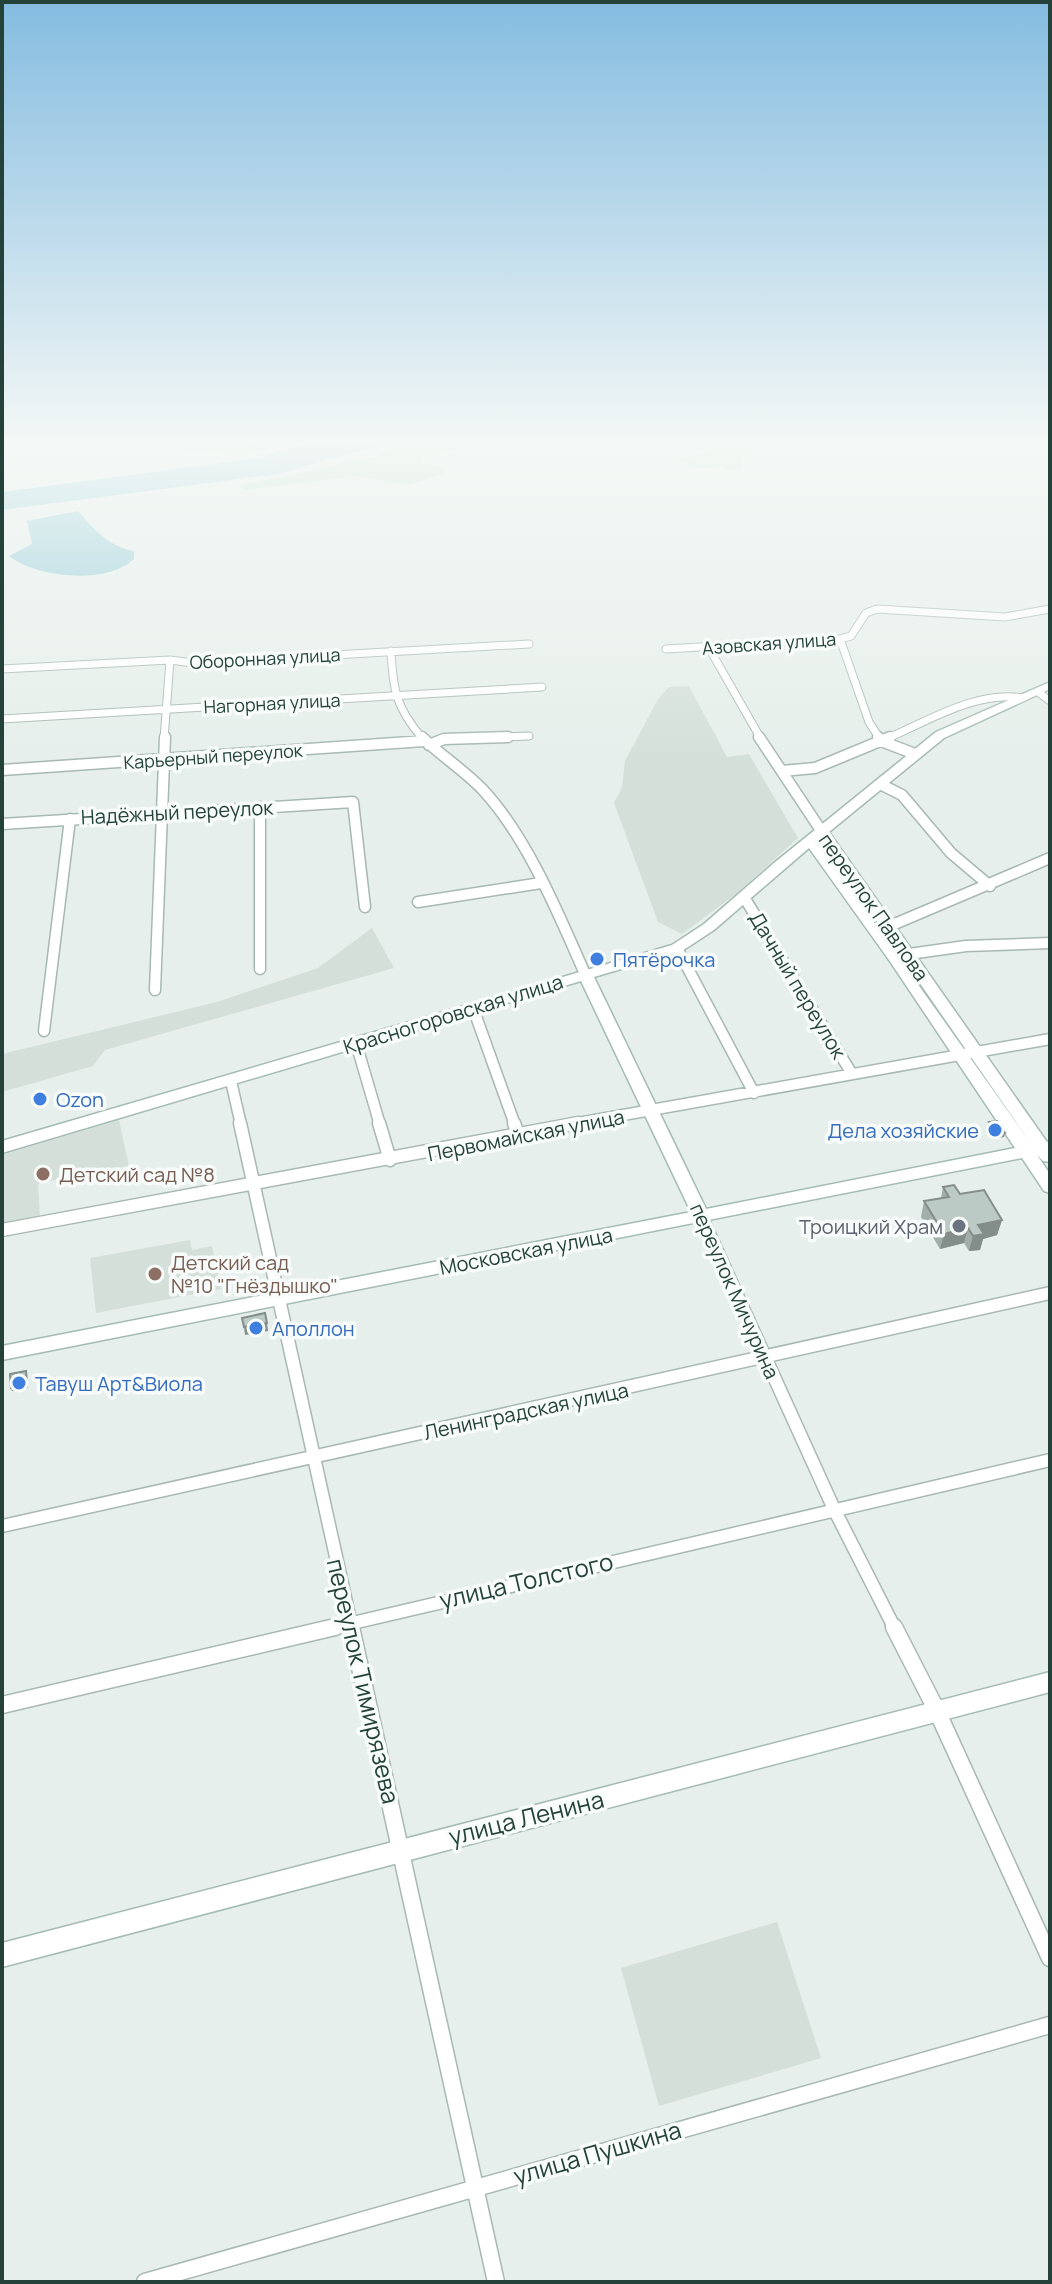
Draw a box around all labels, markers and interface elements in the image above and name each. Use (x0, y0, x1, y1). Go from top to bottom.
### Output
street label: Азовская улица (701, 626, 837, 660)
street label: Оборонная улица (189, 642, 341, 674)
street label: Нагорная улица (203, 687, 341, 719)
street label: Карьерный переулок (123, 738, 304, 774)
street label: Надёжный переулок (80, 793, 275, 831)
street label: переулок Павлова (813, 828, 935, 986)
street label: Дачный переулок (743, 906, 853, 1065)
place label: Пятёрочка (613, 946, 715, 973)
marker: Пятёрочка (588, 950, 606, 968)
street label: Красногоровская улица (340, 968, 566, 1060)
place label: Ozon (56, 1086, 104, 1113)
marker: Ozon (31, 1090, 49, 1108)
street label: Первомайская улица (425, 1103, 627, 1167)
place label: Дела хозяйские (828, 1117, 979, 1144)
marker: Дела хозяйские (986, 1121, 1004, 1139)
place label: Детский сад №8 (59, 1161, 215, 1188)
marker: Детский сад №8 (34, 1165, 52, 1183)
street label: переулок Мичурина (684, 1199, 786, 1383)
place label: Троицкий Храм (799, 1213, 943, 1240)
marker: Троицкий Храм (950, 1217, 968, 1235)
street label: Московская улица (437, 1221, 615, 1281)
place label: Детский сад №10 "Гнёздышко" (171, 1249, 338, 1299)
marker: Детский сад №10 "Гнёздышко" (146, 1265, 164, 1283)
place label: Аполлон (272, 1315, 355, 1342)
marker: Аполлон (247, 1319, 265, 1337)
place label: Тавуш Арт&Виола (35, 1370, 203, 1397)
marker: Тавуш Арт&Виола (10, 1374, 28, 1392)
street label: Ленинградская улица (421, 1376, 631, 1446)
street label: улица Толстого (436, 1544, 616, 1616)
street label: переулок Тимирязева (320, 1555, 408, 1807)
street label: улица Ленина (445, 1782, 607, 1852)
street label: улица Пушкина (509, 2112, 685, 2192)

